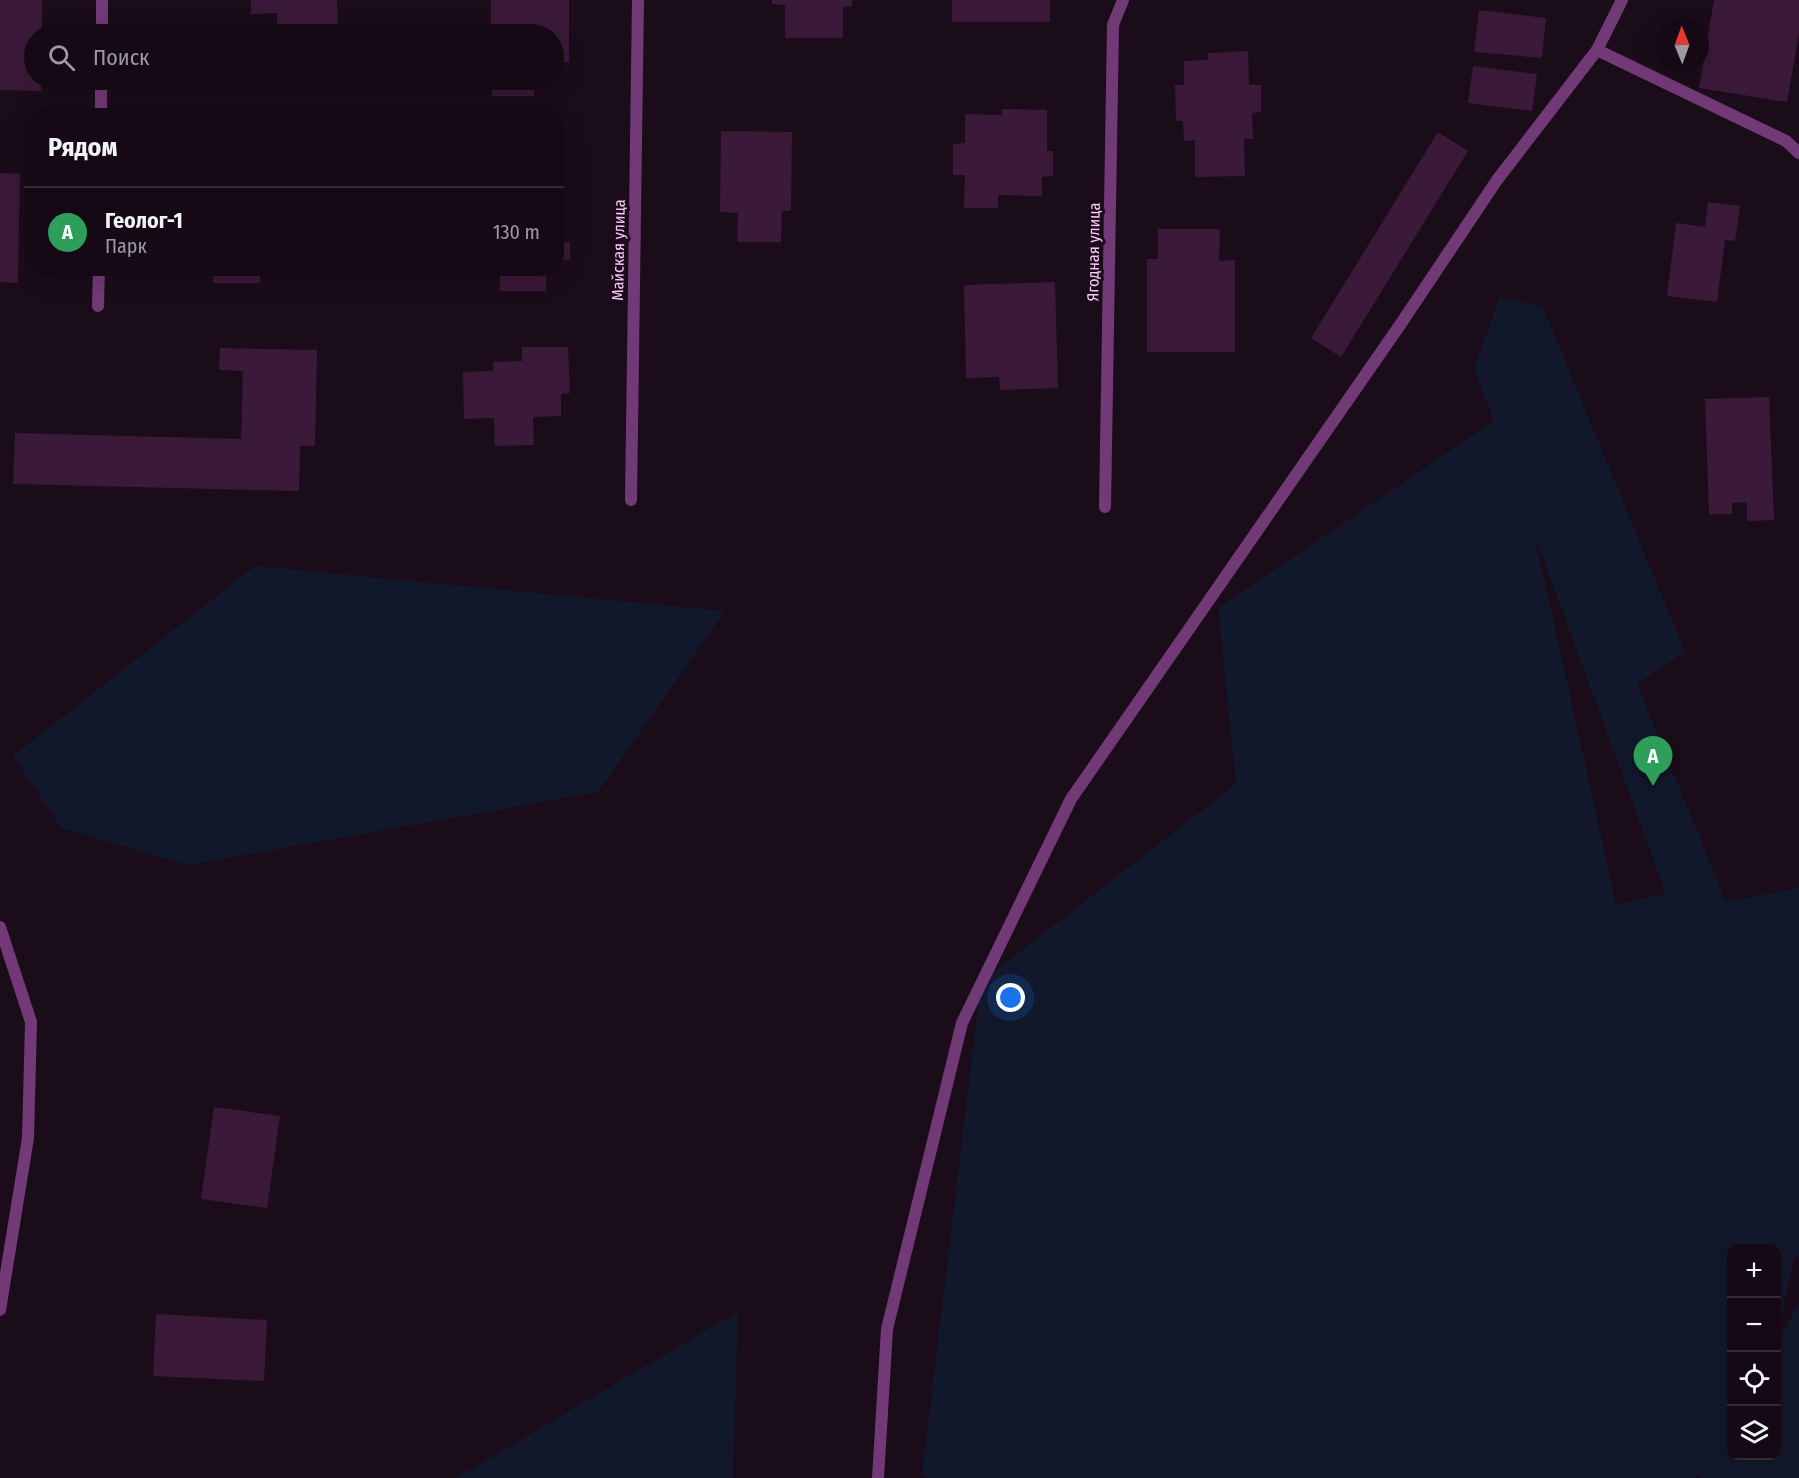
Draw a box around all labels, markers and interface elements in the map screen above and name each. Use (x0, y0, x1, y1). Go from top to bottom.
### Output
north arrow (1655, 18, 1709, 72)
search box (24, 24, 564, 90)
icon: search (45, 41, 78, 74)
text: Поиск (93, 44, 149, 71)
text: Рядом (48, 132, 117, 163)
street label: Майская улица (608, 199, 629, 301)
street label: Ягодная улица (1083, 202, 1104, 302)
text: Геолог-1 (105, 207, 183, 234)
text: A (62, 220, 73, 244)
text: 130 m (493, 220, 540, 244)
text: Парк (105, 234, 147, 258)
pin: A (1634, 736, 1672, 786)
your location (996, 983, 1025, 1012)
map controls (1727, 1244, 1781, 1460)
button: + (1727, 1244, 1781, 1298)
button: − (1727, 1298, 1781, 1352)
button: locate (1727, 1352, 1781, 1406)
button: layers (1727, 1406, 1781, 1460)

